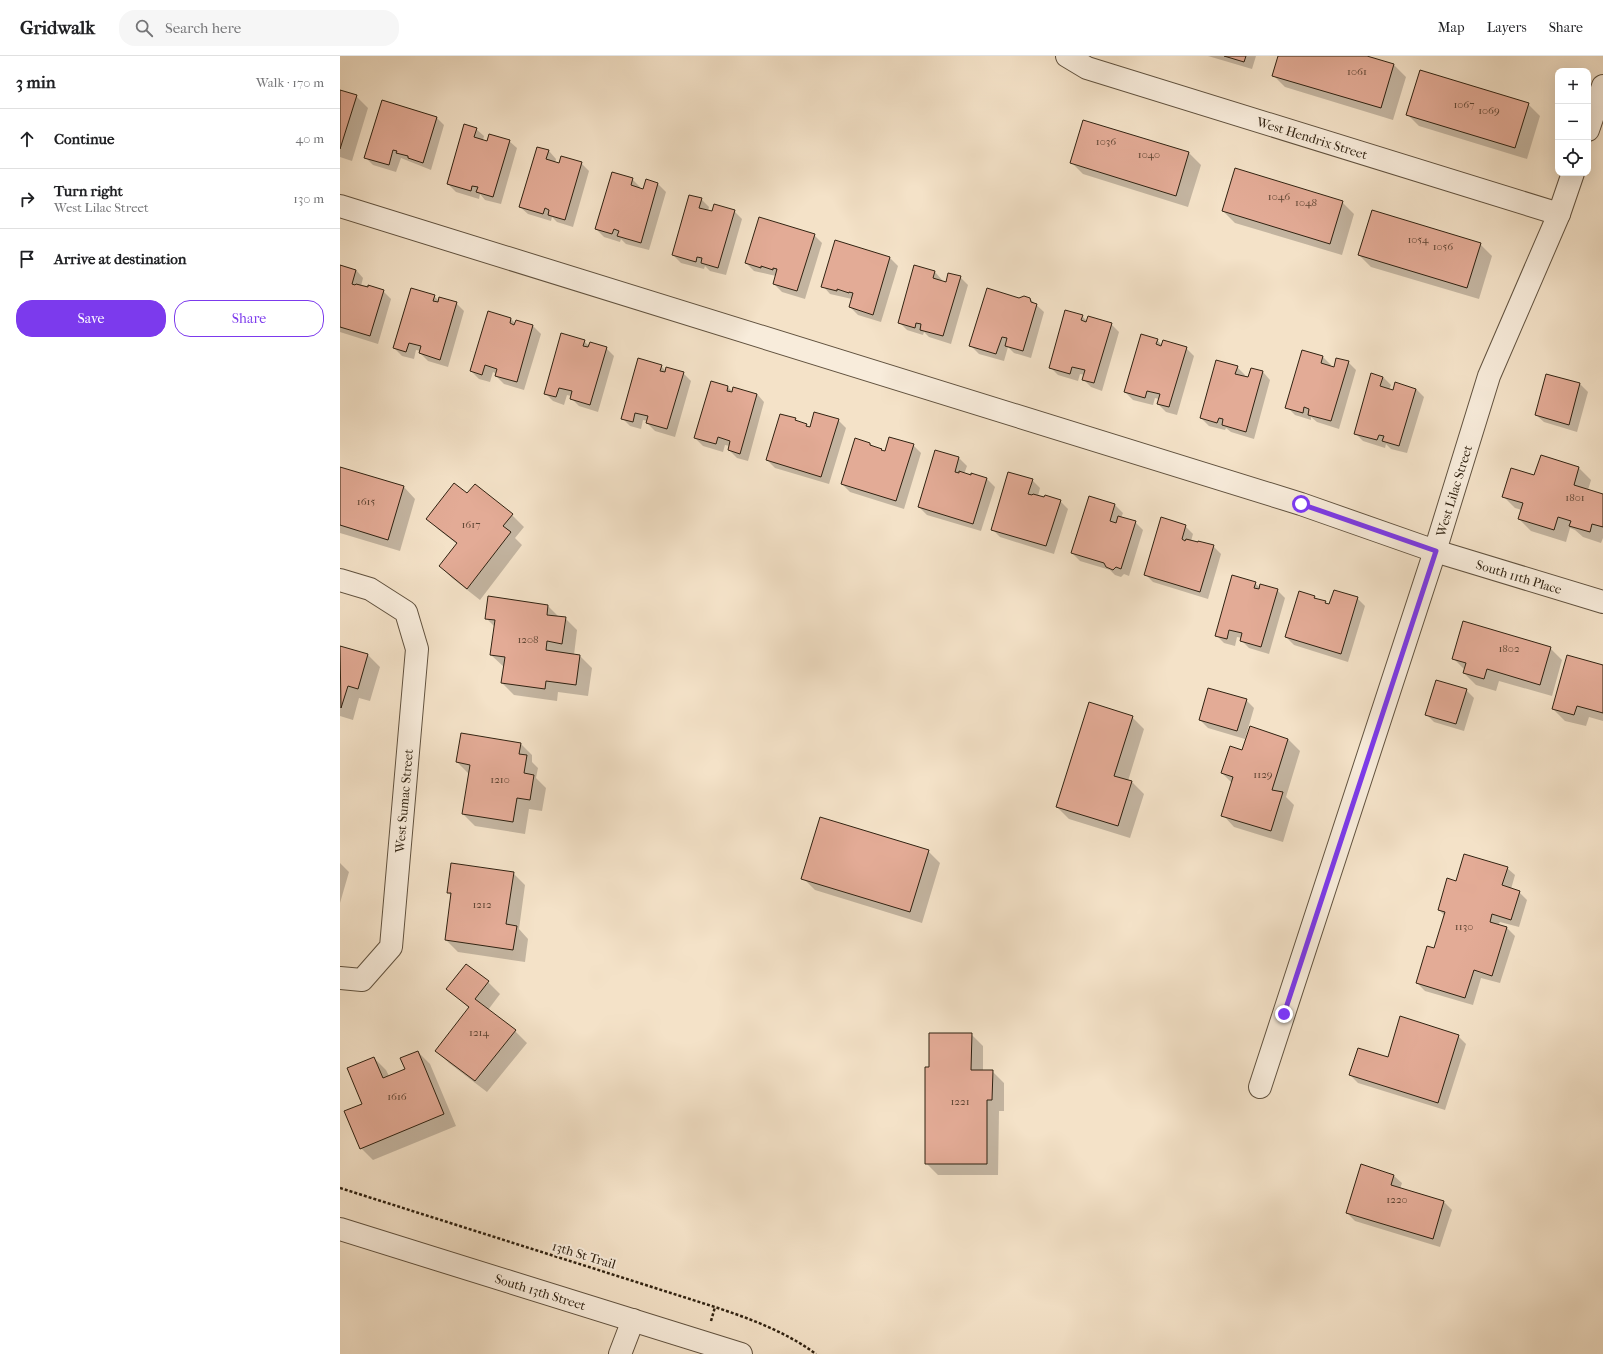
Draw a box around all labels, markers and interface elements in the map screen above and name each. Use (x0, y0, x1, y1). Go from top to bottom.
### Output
search box (119, 10, 399, 46)
text: Gridwalk (20, 17, 95, 39)
icon: search (133, 17, 155, 39)
text: Search here (165, 19, 241, 37)
text: Map (1438, 19, 1465, 36)
text: Layers (1487, 19, 1527, 36)
text: Share (1549, 19, 1583, 36)
house number: 1061 (1347, 65, 1367, 78)
map controls (1555, 68, 1591, 176)
button: + (1555, 68, 1591, 104)
text: 3 min (16, 72, 56, 92)
text: Walk · 170 m (256, 75, 324, 90)
house number: 1067 (1453, 98, 1475, 111)
house number: 1069 (1478, 104, 1500, 117)
button: − (1555, 104, 1591, 140)
street label: West Hendrix Street (1254, 113, 1370, 162)
icon: ahead (16, 128, 38, 150)
text: Continue (54, 130, 114, 148)
text: 40 m (296, 131, 324, 146)
house number: 1036 (1096, 135, 1116, 148)
button: locate (1555, 140, 1591, 176)
house number: 1040 (1138, 148, 1160, 161)
text: Turn right (54, 182, 123, 200)
icon: right (16, 188, 38, 210)
house number: 1046 (1268, 190, 1290, 203)
text: 130 m (293, 191, 324, 206)
house number: 1048 (1295, 196, 1317, 209)
text: West Lilac Street (54, 200, 149, 215)
house number: 1054 (1407, 233, 1429, 246)
house number: 1056 (1433, 240, 1453, 253)
icon: arrive (16, 248, 38, 270)
text: Arrive at destination (54, 250, 186, 268)
button: Save (16, 300, 166, 337)
button: Share (174, 300, 324, 337)
street label: West Lilac Street (1432, 443, 1475, 539)
house number: 1801 (1565, 491, 1585, 504)
house number: 1615 (357, 495, 375, 508)
route start (1292, 495, 1310, 513)
house number: 1617 (461, 518, 481, 531)
street label: South 11th Place (1474, 556, 1564, 597)
house number: 1208 (517, 633, 539, 646)
house number: 1802 (1498, 642, 1520, 655)
street label: West Sumac Street (392, 748, 416, 855)
house number: 1129 (1253, 768, 1273, 781)
house number: 1210 (490, 773, 510, 786)
house number: 1212 (472, 898, 492, 911)
house number: 1130 (1455, 920, 1473, 933)
route end (1275, 1005, 1293, 1023)
house number: 1214 (469, 1026, 490, 1039)
house number: 1616 (387, 1090, 407, 1103)
house number: 1221 (950, 1095, 970, 1108)
house number: 1220 (1386, 1193, 1408, 1206)
street label: 13th St Trail (550, 1238, 618, 1272)
street label: South 13th Street (493, 1270, 588, 1313)

